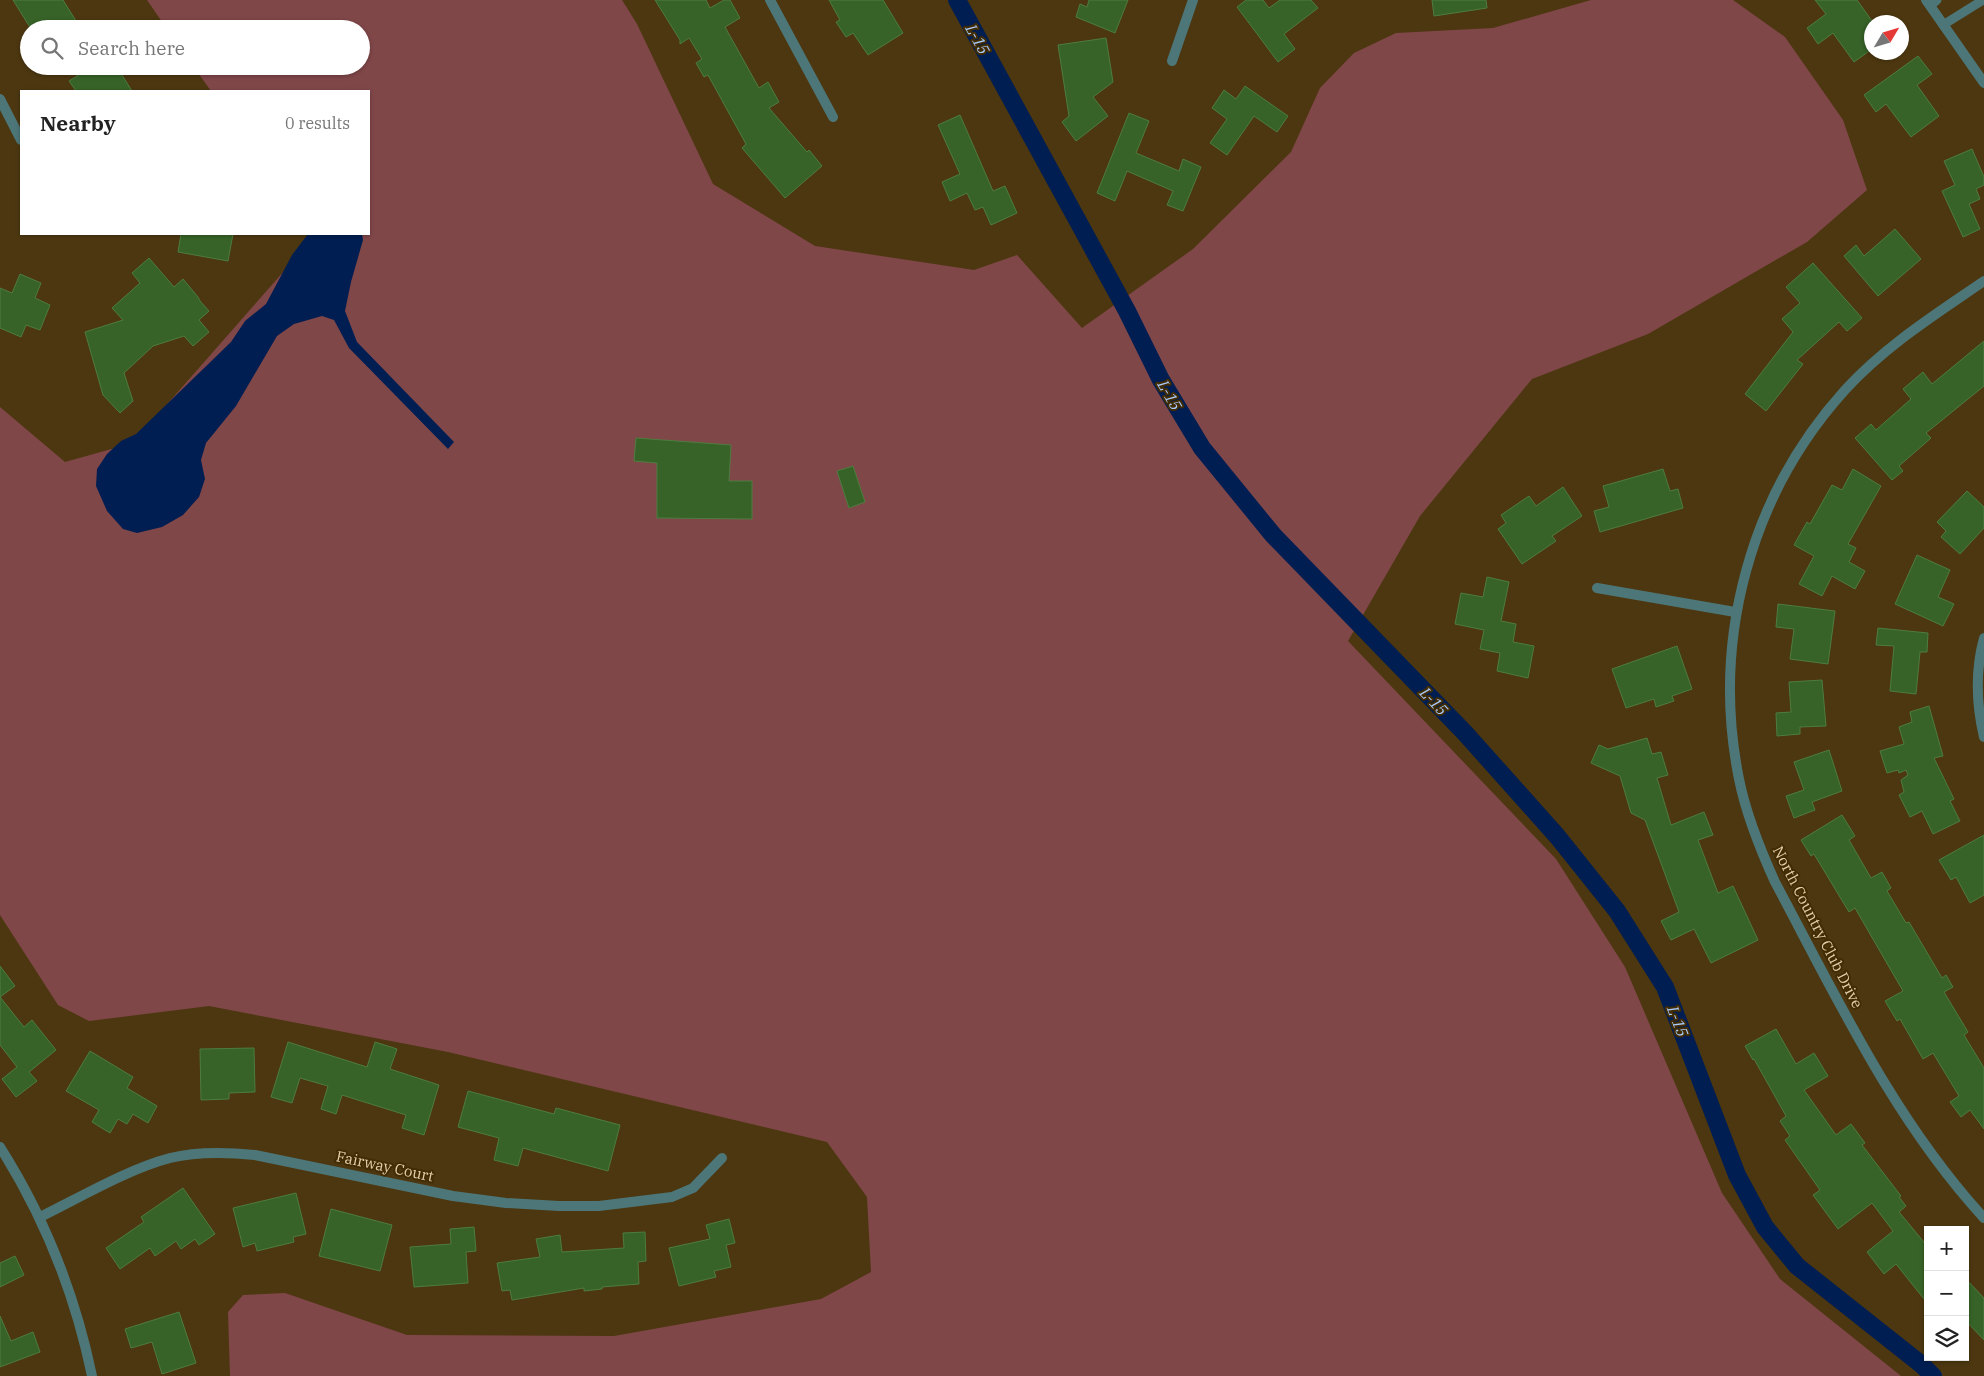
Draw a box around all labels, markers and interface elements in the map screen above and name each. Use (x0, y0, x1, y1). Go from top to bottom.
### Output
north arrow (1864, 15, 1909, 60)
search box (20, 20, 370, 75)
water label: L-15 (961, 20, 994, 58)
icon: search (38, 34, 66, 62)
text: Search here (78, 36, 185, 60)
text: Nearby (40, 109, 116, 137)
text: 0 results (285, 113, 350, 133)
water label: L-15 (1153, 376, 1187, 414)
water label: L-15 (1415, 682, 1452, 719)
street label: North Country Club Drive (1769, 843, 1867, 1011)
water label: L-15 (1663, 1002, 1693, 1039)
street label: Fairway Court (334, 1146, 436, 1186)
map controls (1924, 1226, 1969, 1361)
button: + (1924, 1226, 1969, 1271)
button: − (1924, 1271, 1969, 1316)
button: layers (1924, 1316, 1969, 1361)

